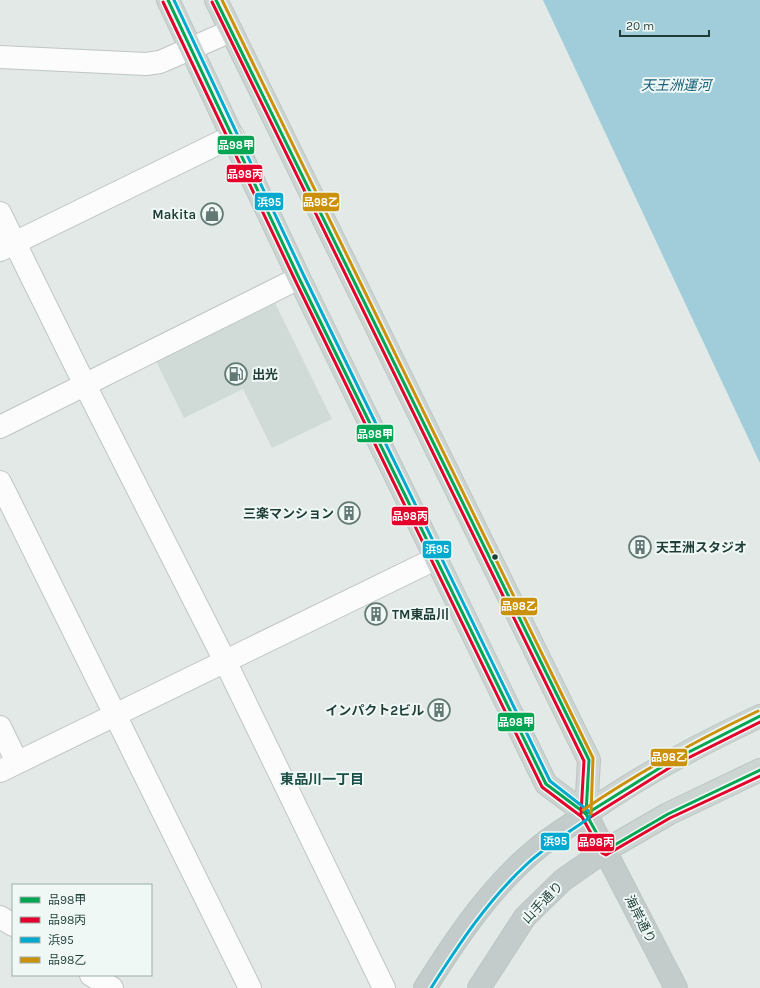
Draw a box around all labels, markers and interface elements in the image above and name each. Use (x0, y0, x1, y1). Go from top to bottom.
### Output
scale bar (620, 12, 709, 38)
text: 20 m (626, 19, 654, 33)
water label: 天王洲運河 (641, 77, 714, 94)
line badge: 品98甲 (217, 135, 255, 155)
text: 品98甲 (218, 139, 254, 152)
line badge: 品98丙 (226, 164, 263, 183)
text: 品98丙 (227, 168, 263, 181)
line badge: 浜95 (254, 192, 284, 211)
line badge: 品98乙 (302, 192, 340, 212)
text: 浜95 (257, 196, 281, 209)
text: 品98乙 (303, 196, 339, 209)
shop icon: Makita (199, 201, 225, 227)
place label: Makita (152, 207, 196, 222)
fuel station icon: 出光 (223, 361, 249, 387)
place label: 出光 (252, 367, 278, 382)
line badge: 品98甲 (356, 424, 394, 443)
text: 品98甲 (357, 428, 393, 441)
building icon: 三楽マンション (336, 500, 362, 526)
place label: 三楽マンション (243, 506, 334, 521)
line badge: 品98丙 (391, 506, 429, 526)
text: 品98丙 (392, 510, 428, 523)
building icon: 天王洲スタジオ (627, 534, 653, 560)
line badge: 浜95 (422, 540, 452, 559)
place label: 天王洲スタジオ (656, 540, 747, 555)
text: 浜95 (425, 543, 449, 556)
unlabelled marker (490, 552, 500, 562)
line badge: 品98乙 (500, 597, 538, 616)
text: 品98乙 (501, 600, 537, 613)
building icon: TM東品川 (363, 601, 389, 627)
place label: TM東品川 (392, 607, 449, 622)
building icon: インパクト2ビル (426, 697, 452, 723)
place label: インパクト2ビル (325, 703, 424, 718)
line badge: 品98甲 (497, 712, 535, 732)
text: 品98甲 (498, 716, 534, 729)
line badge: 品98乙 (650, 748, 688, 767)
text: 品98乙 (651, 751, 687, 764)
district label: 東品川一丁目 (280, 771, 364, 788)
line badge: 浜95 (540, 832, 570, 851)
line badge: 品98丙 (577, 833, 615, 852)
text: 浜95 (543, 835, 567, 848)
text: 品98丙 (578, 836, 614, 849)
street label: 山手通り (519, 878, 566, 926)
legend (12, 884, 152, 976)
text: 品98甲 (48, 893, 86, 907)
street label: 海岸通り (622, 893, 659, 946)
text: 品98丙 (48, 913, 86, 927)
text: 浜95 (48, 933, 74, 947)
text: 品98乙 (48, 953, 86, 967)

